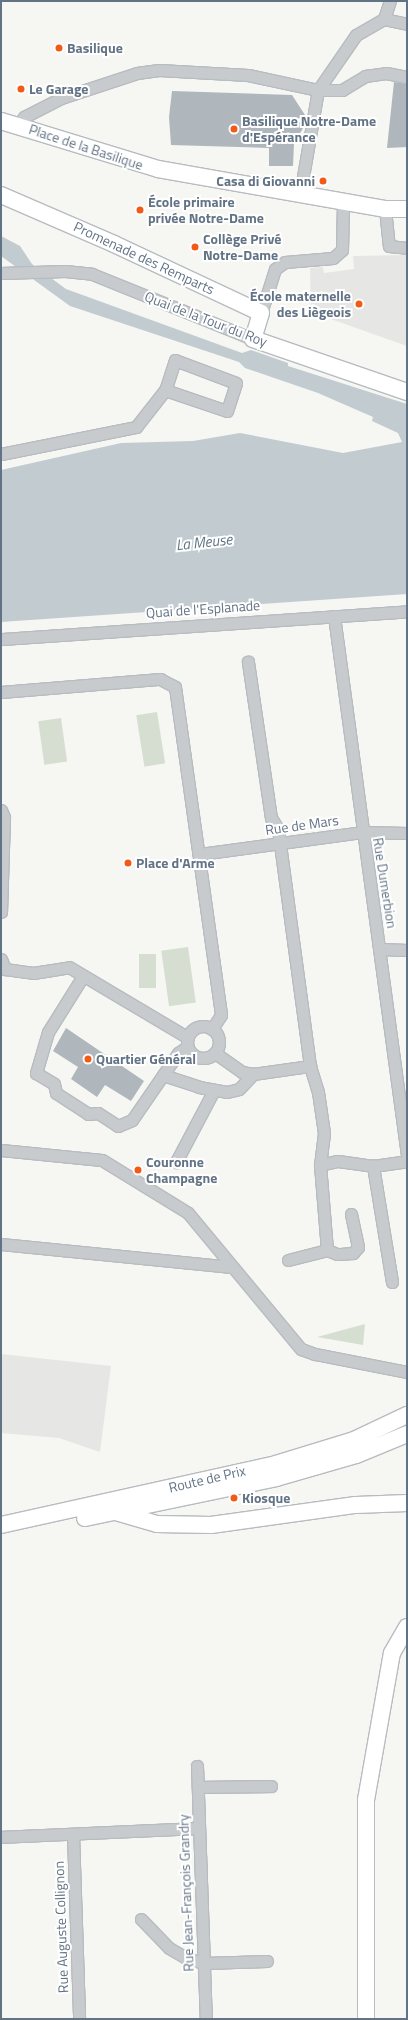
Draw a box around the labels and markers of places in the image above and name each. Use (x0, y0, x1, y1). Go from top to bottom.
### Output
place label: Basilique (67, 40, 123, 56)
marker: Basilique (54, 43, 64, 53)
place label: Le Garage (29, 81, 89, 97)
marker: Le Garage (16, 84, 26, 94)
place label: Basilique Notre-Dame d'Espérance (242, 113, 376, 146)
marker: Basilique Notre-Dame d'Espérance (229, 124, 239, 134)
place label: Casa di Giovanni (216, 173, 315, 189)
marker: Casa di Giovanni (318, 176, 328, 186)
place label: École primaire privée Notre-Dame (148, 194, 264, 226)
marker: École primaire privée Notre-Dame (135, 205, 145, 215)
place label: Collège Privé Notre-Dame (203, 231, 281, 264)
marker: Collège Privé Notre-Dame (190, 242, 200, 252)
place label: École maternelle des Liègeois (250, 288, 351, 320)
marker: École maternelle des Liègeois (354, 299, 364, 309)
place label: Place d'Arme (136, 855, 215, 871)
marker: Place d'Arme (123, 858, 133, 868)
place label: Quartier Général (96, 1051, 196, 1067)
marker: Quartier Général (83, 1054, 93, 1064)
place label: Couronne Champagne (146, 1154, 217, 1186)
marker: Couronne Champagne (133, 1165, 143, 1175)
place label: Kiosque (242, 1490, 290, 1506)
marker: Kiosque (229, 1493, 239, 1503)

